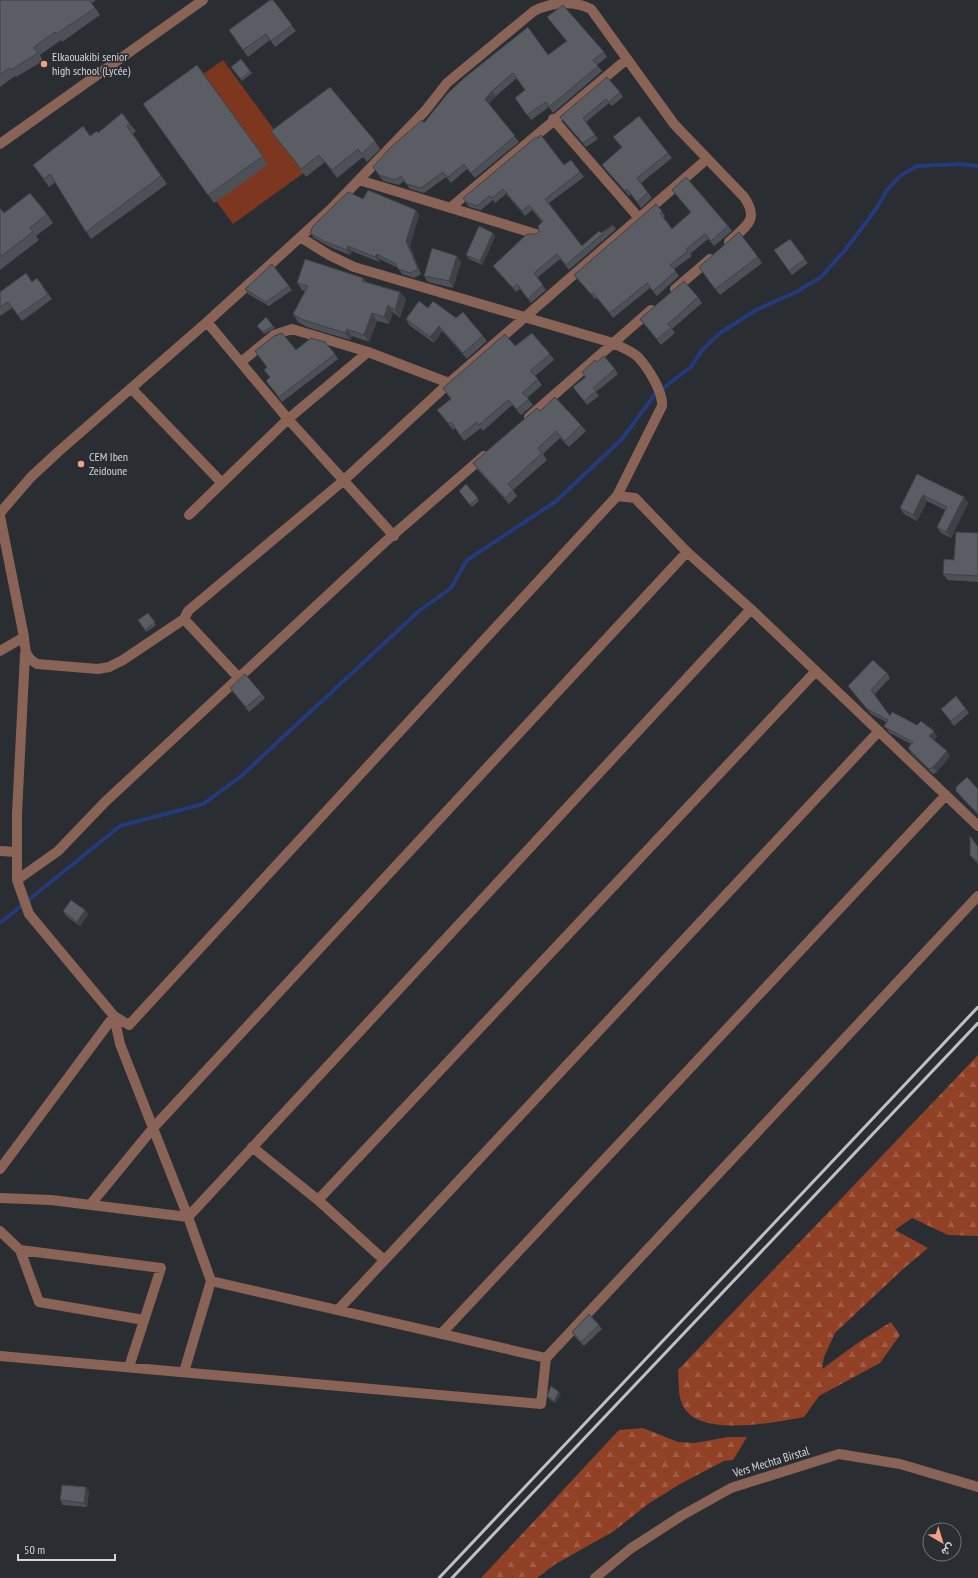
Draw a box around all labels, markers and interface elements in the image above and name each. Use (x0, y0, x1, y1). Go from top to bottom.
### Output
place label: Elkaouakibi senior high school (Lycée) (52, 49, 130, 78)
marker: Elkaouakibi senior high school (Lycée) (39, 59, 49, 69)
place label: CEM Iben Zeidoune (89, 449, 128, 478)
marker: CEM Iben Zeidoune (76, 459, 86, 469)
street label: Vers Mechta Birstal (730, 1443, 811, 1481)
north arrow (922, 1522, 962, 1562)
scale bar (18, 1536, 115, 1562)
text: ش (939, 1540, 958, 1559)
text: 50 m (24, 1542, 45, 1557)

